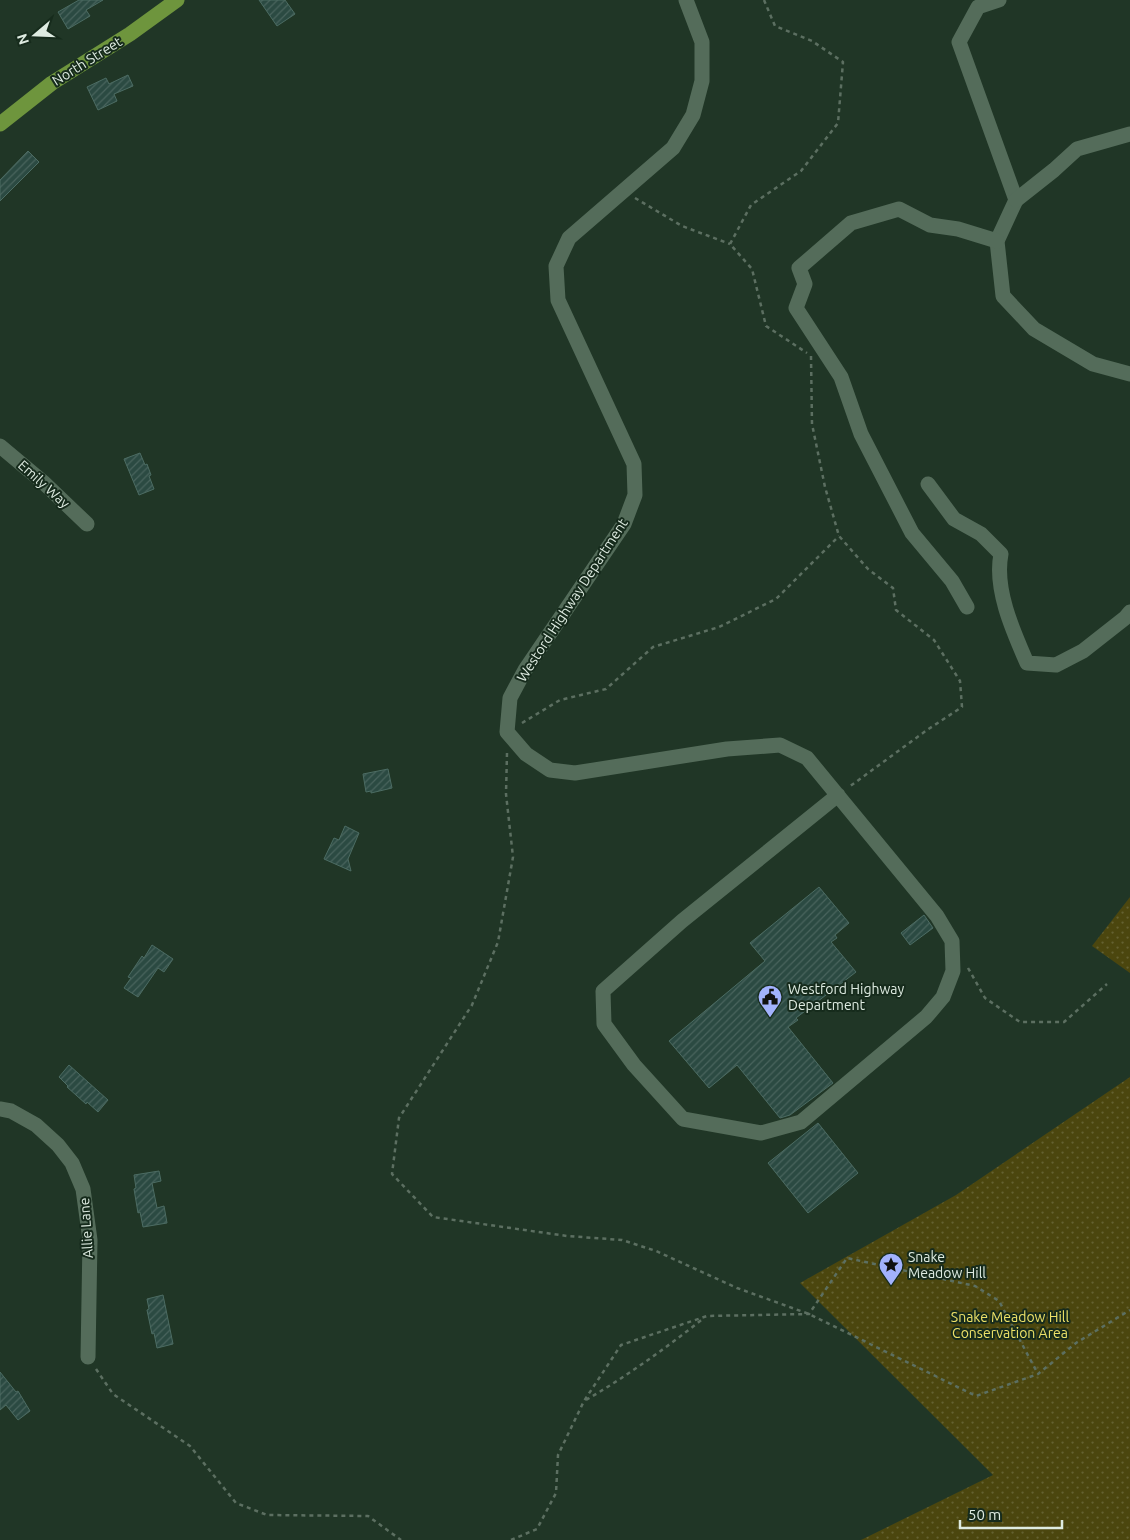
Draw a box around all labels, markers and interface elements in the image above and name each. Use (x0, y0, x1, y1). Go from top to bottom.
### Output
north arrow (10, 10, 60, 60)
text: N (13, 32, 32, 47)
street label: North Street (49, 33, 125, 89)
street label: Emily Way (15, 457, 73, 511)
street label: Westord Highway Department (513, 515, 631, 685)
place label: Westford Highway Department (788, 981, 904, 1013)
public building icon: Westford Highway Department (757, 984, 783, 1018)
street label: Allie Lane (76, 1197, 96, 1259)
place label: Snake Meadow Hill (908, 1249, 986, 1281)
place icon: Snake Meadow Hill (878, 1252, 904, 1286)
park label: Snake Meadow Hill Conservation Area (951, 1309, 1069, 1341)
scale bar (960, 1498, 1062, 1530)
text: 50 m (968, 1506, 1001, 1523)

